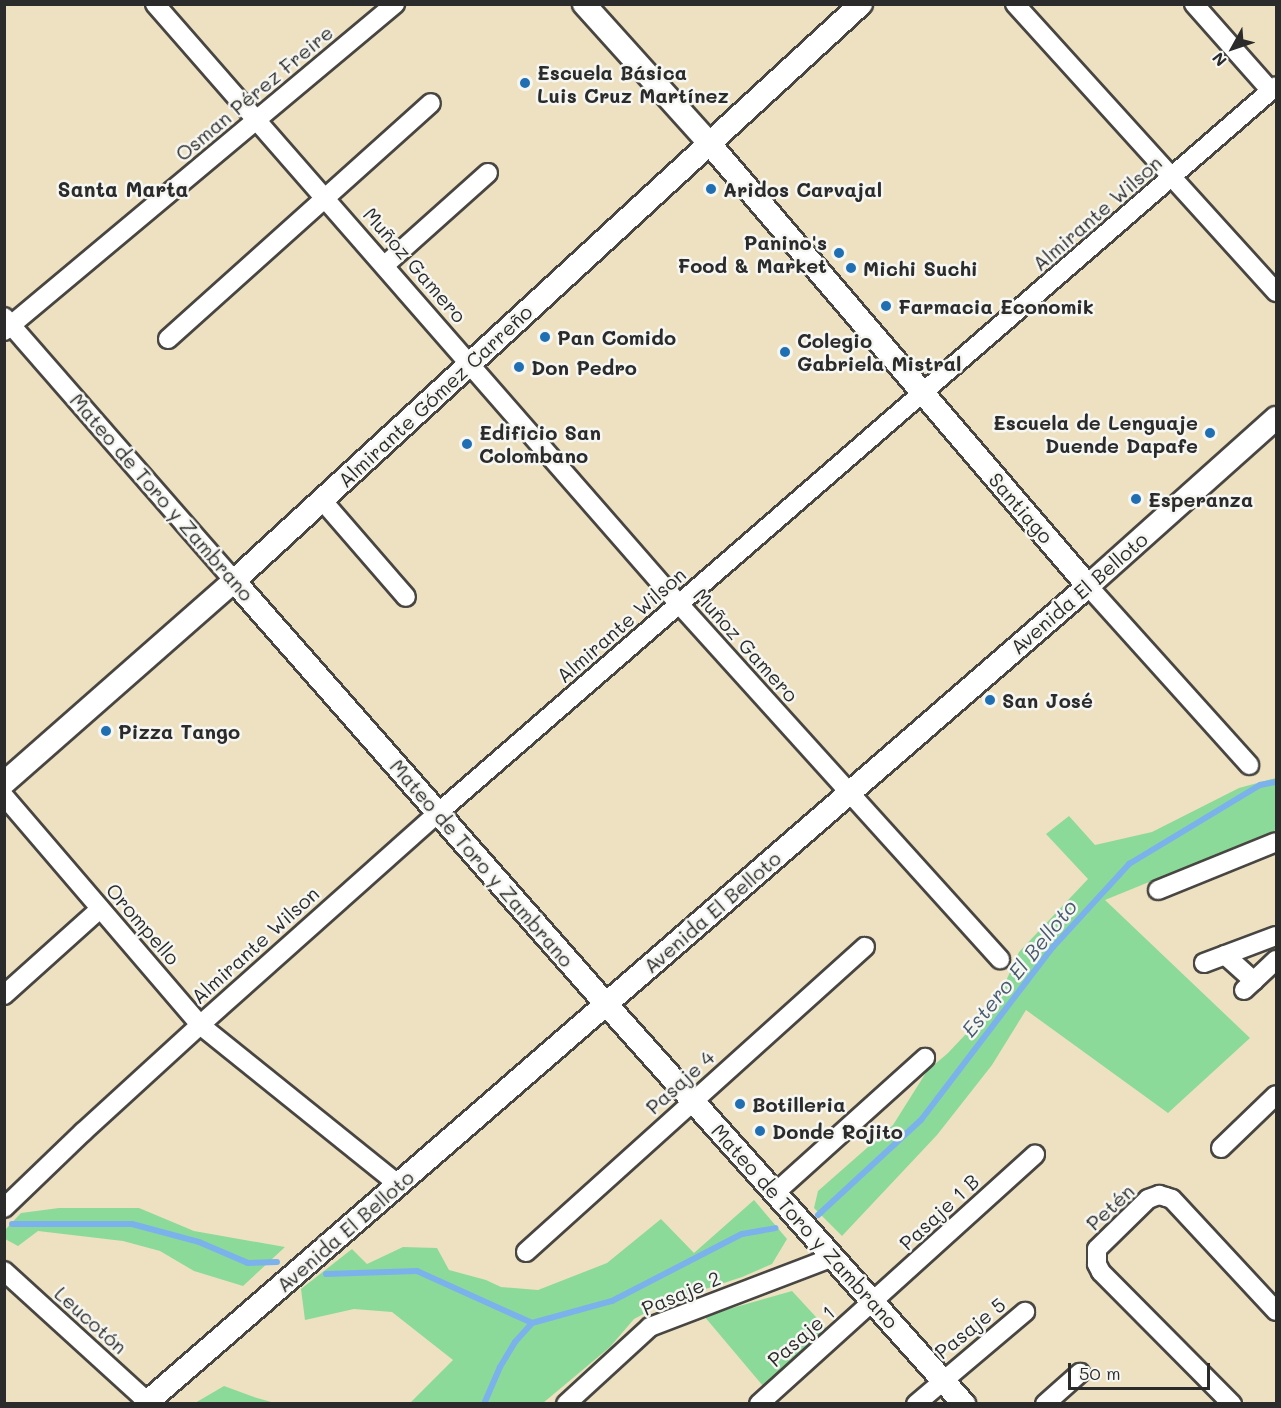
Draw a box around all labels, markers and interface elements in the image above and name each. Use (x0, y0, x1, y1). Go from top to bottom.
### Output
north arrow (1203, 18, 1263, 78)
street label: Osman Pérez Freire (170, 20, 338, 166)
text: N (1207, 48, 1231, 71)
place label: Escuela Básica Luis Cruz Martínez (537, 60, 729, 107)
marker: Escuela Básica Luis Cruz Martínez (518, 76, 532, 90)
street label: Almirante Wilson (1027, 150, 1167, 276)
district label: Santa Marta (58, 176, 188, 202)
place label: Aridos Carvajal (723, 177, 882, 201)
marker: Aridos Carvajal (704, 182, 718, 196)
street label: Muñoz Gamero (358, 202, 472, 328)
place label: Panino's Food & Market (677, 230, 827, 277)
marker: Panino's Food & Market (832, 246, 846, 260)
place label: Michi Suchi (863, 256, 978, 280)
marker: Michi Suchi (844, 261, 858, 275)
place label: Farmacia Economik (898, 294, 1094, 318)
marker: Farmacia Economik (879, 299, 893, 313)
street label: Almirante Gómez Carreño (333, 300, 537, 492)
place label: Pan Comido (557, 325, 676, 349)
place label: Colegio Gabriela Mistral (797, 328, 961, 375)
marker: Pan Comido (538, 330, 552, 344)
marker: Colegio Gabriela Mistral (778, 345, 792, 359)
place label: Don Pedro (531, 355, 637, 379)
marker: Don Pedro (512, 360, 526, 374)
street label: Mateo de Toro y Zambrano (65, 388, 259, 606)
place label: Escuela de Lenguaje Duende Dapafe (993, 410, 1198, 457)
place label: Edificio San Colombano (479, 420, 601, 467)
marker: Escuela de Lenguaje Duende Dapafe (1203, 426, 1217, 440)
marker: Edificio San Colombano (460, 437, 474, 451)
street label: Santiago (984, 468, 1058, 548)
place label: Esperanza (1148, 487, 1253, 511)
marker: Esperanza (1129, 492, 1143, 506)
street label: Avenida El Belloto (1006, 527, 1152, 659)
street label: Almirante Wilson (551, 562, 691, 688)
street label: Muñoz Gamero (689, 583, 803, 707)
place label: San José (1002, 688, 1093, 712)
marker: San José (983, 693, 997, 707)
place label: Pizza Tango (118, 719, 240, 743)
marker: Pizza Tango (99, 724, 113, 738)
street label: Mateo de Toro y Zambrano (385, 754, 579, 972)
street label: Avenida El Belloto (639, 846, 785, 978)
street label: Orompello (101, 878, 185, 970)
street label: Almirante Wilson (186, 881, 324, 1009)
water label: Estero El Belloto (956, 894, 1082, 1042)
street label: Pasaje 4 (641, 1045, 719, 1119)
place label: Botilleria (752, 1092, 845, 1116)
marker: Botilleria (733, 1097, 747, 1111)
street label: Mateo de Toro y Zambrano (707, 1119, 903, 1333)
place label: Donde Rojito (772, 1119, 903, 1143)
marker: Donde Rojito (753, 1124, 767, 1138)
street label: Avenida El Belloto (272, 1165, 418, 1297)
street label: Pasaje 1 B (894, 1169, 984, 1255)
street label: Petén (1081, 1179, 1139, 1235)
street label: Pasaje 2 (638, 1266, 724, 1320)
street label: Leucotón (50, 1281, 132, 1359)
street label: Pasaje 5 (930, 1292, 1010, 1364)
street label: Pasaje 1 (762, 1300, 840, 1372)
scale bar (1071, 1351, 1214, 1389)
text: 50 m (1079, 1361, 1121, 1385)

